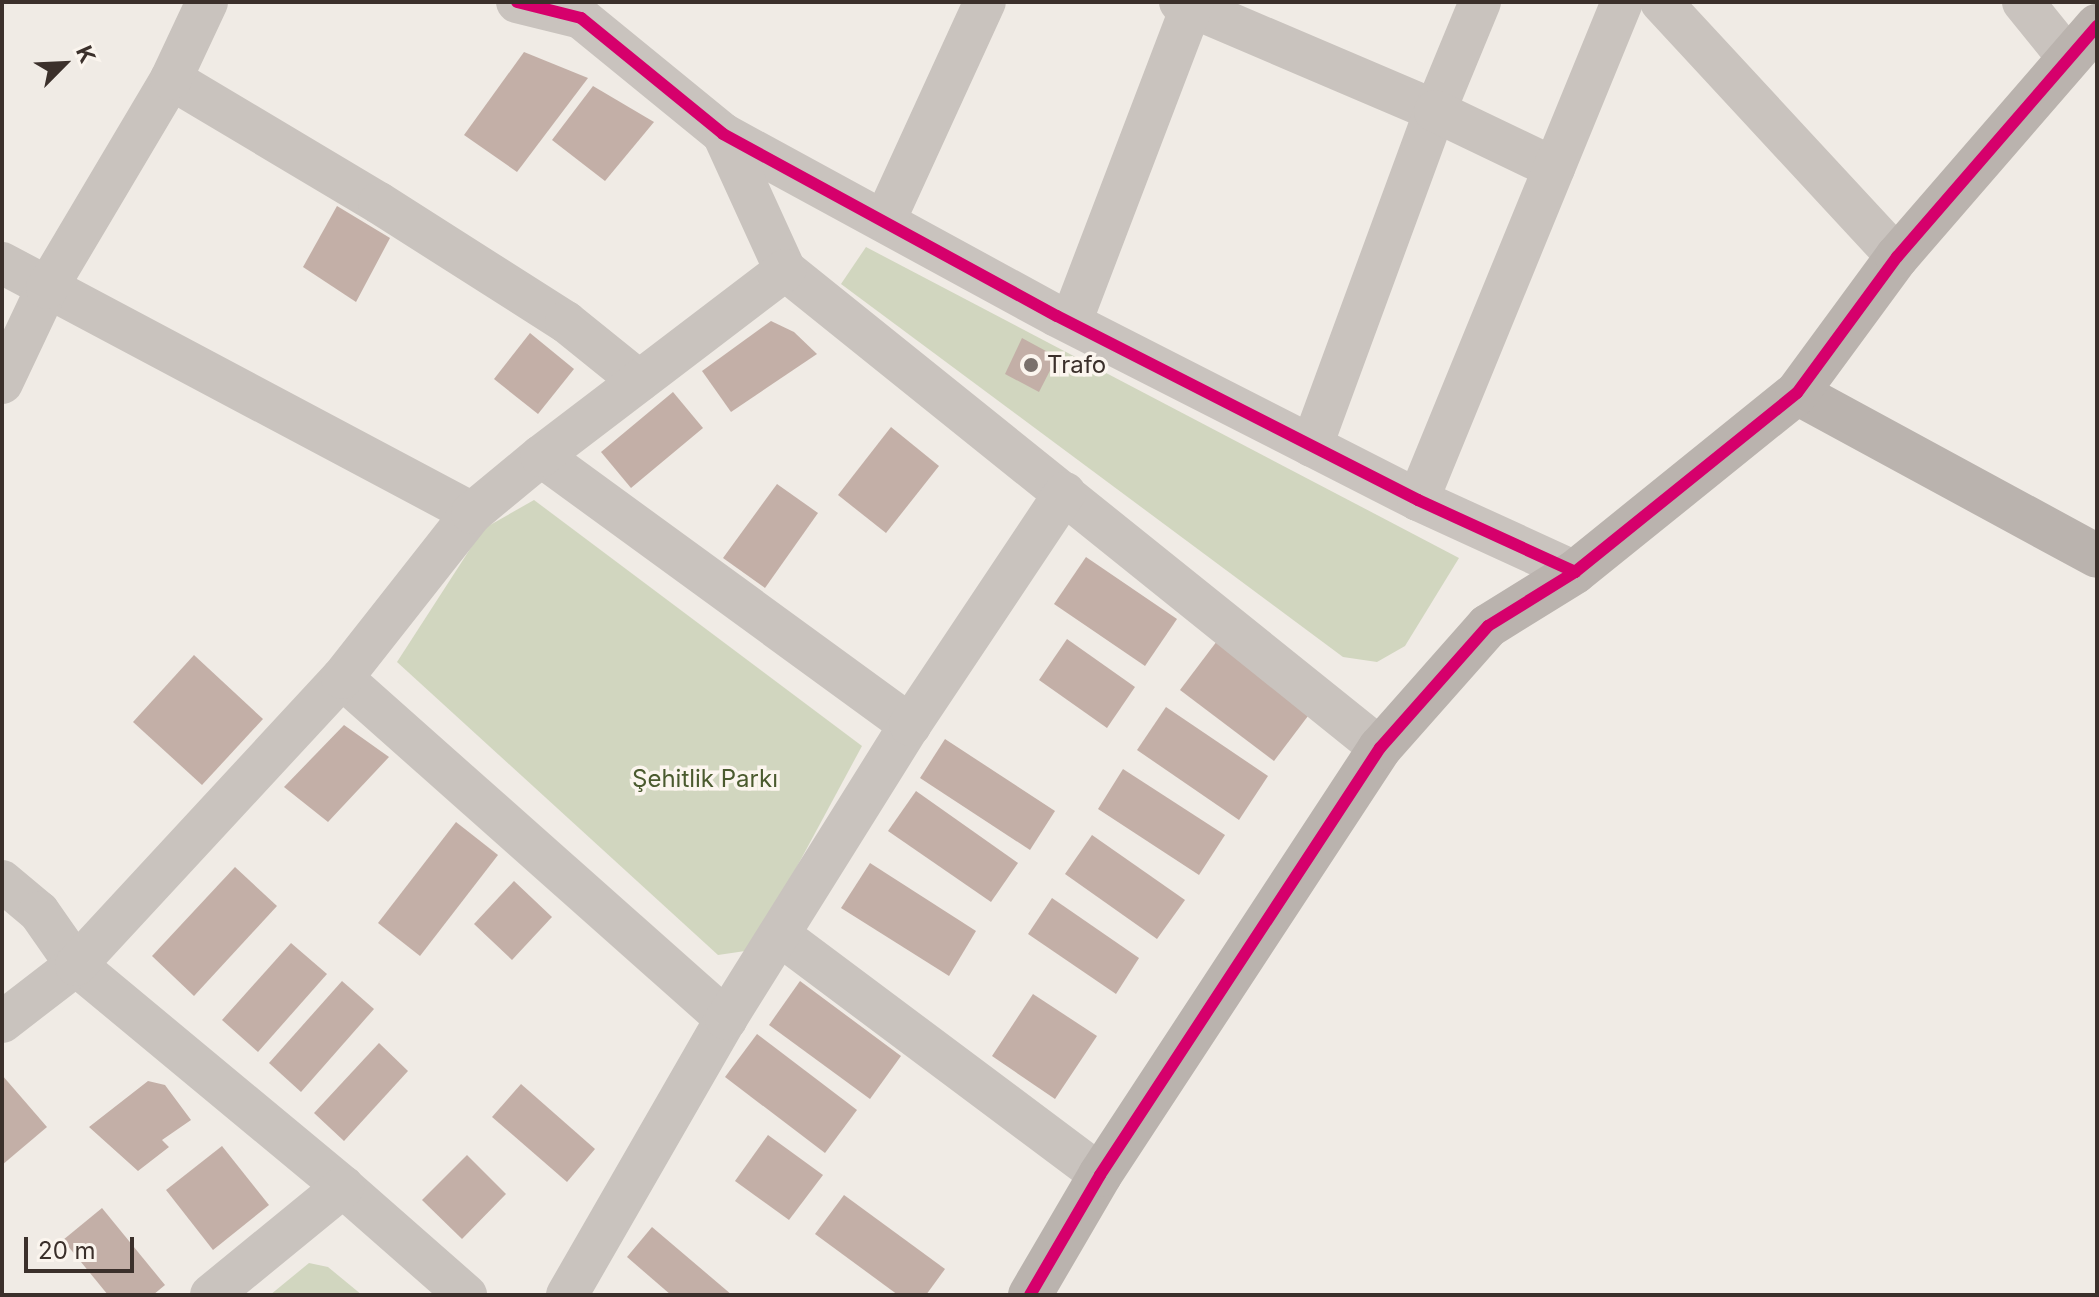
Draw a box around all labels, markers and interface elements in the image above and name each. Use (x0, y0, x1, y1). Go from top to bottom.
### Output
north arrow (24, 24, 104, 104)
text: K (71, 42, 101, 67)
place label: Trafo (1047, 351, 1106, 379)
marker: Trafo (1022, 356, 1040, 374)
park label: Şehitlik Parkı (632, 765, 778, 793)
scale bar (28, 1221, 138, 1271)
text: 20 m (38, 1236, 96, 1265)

